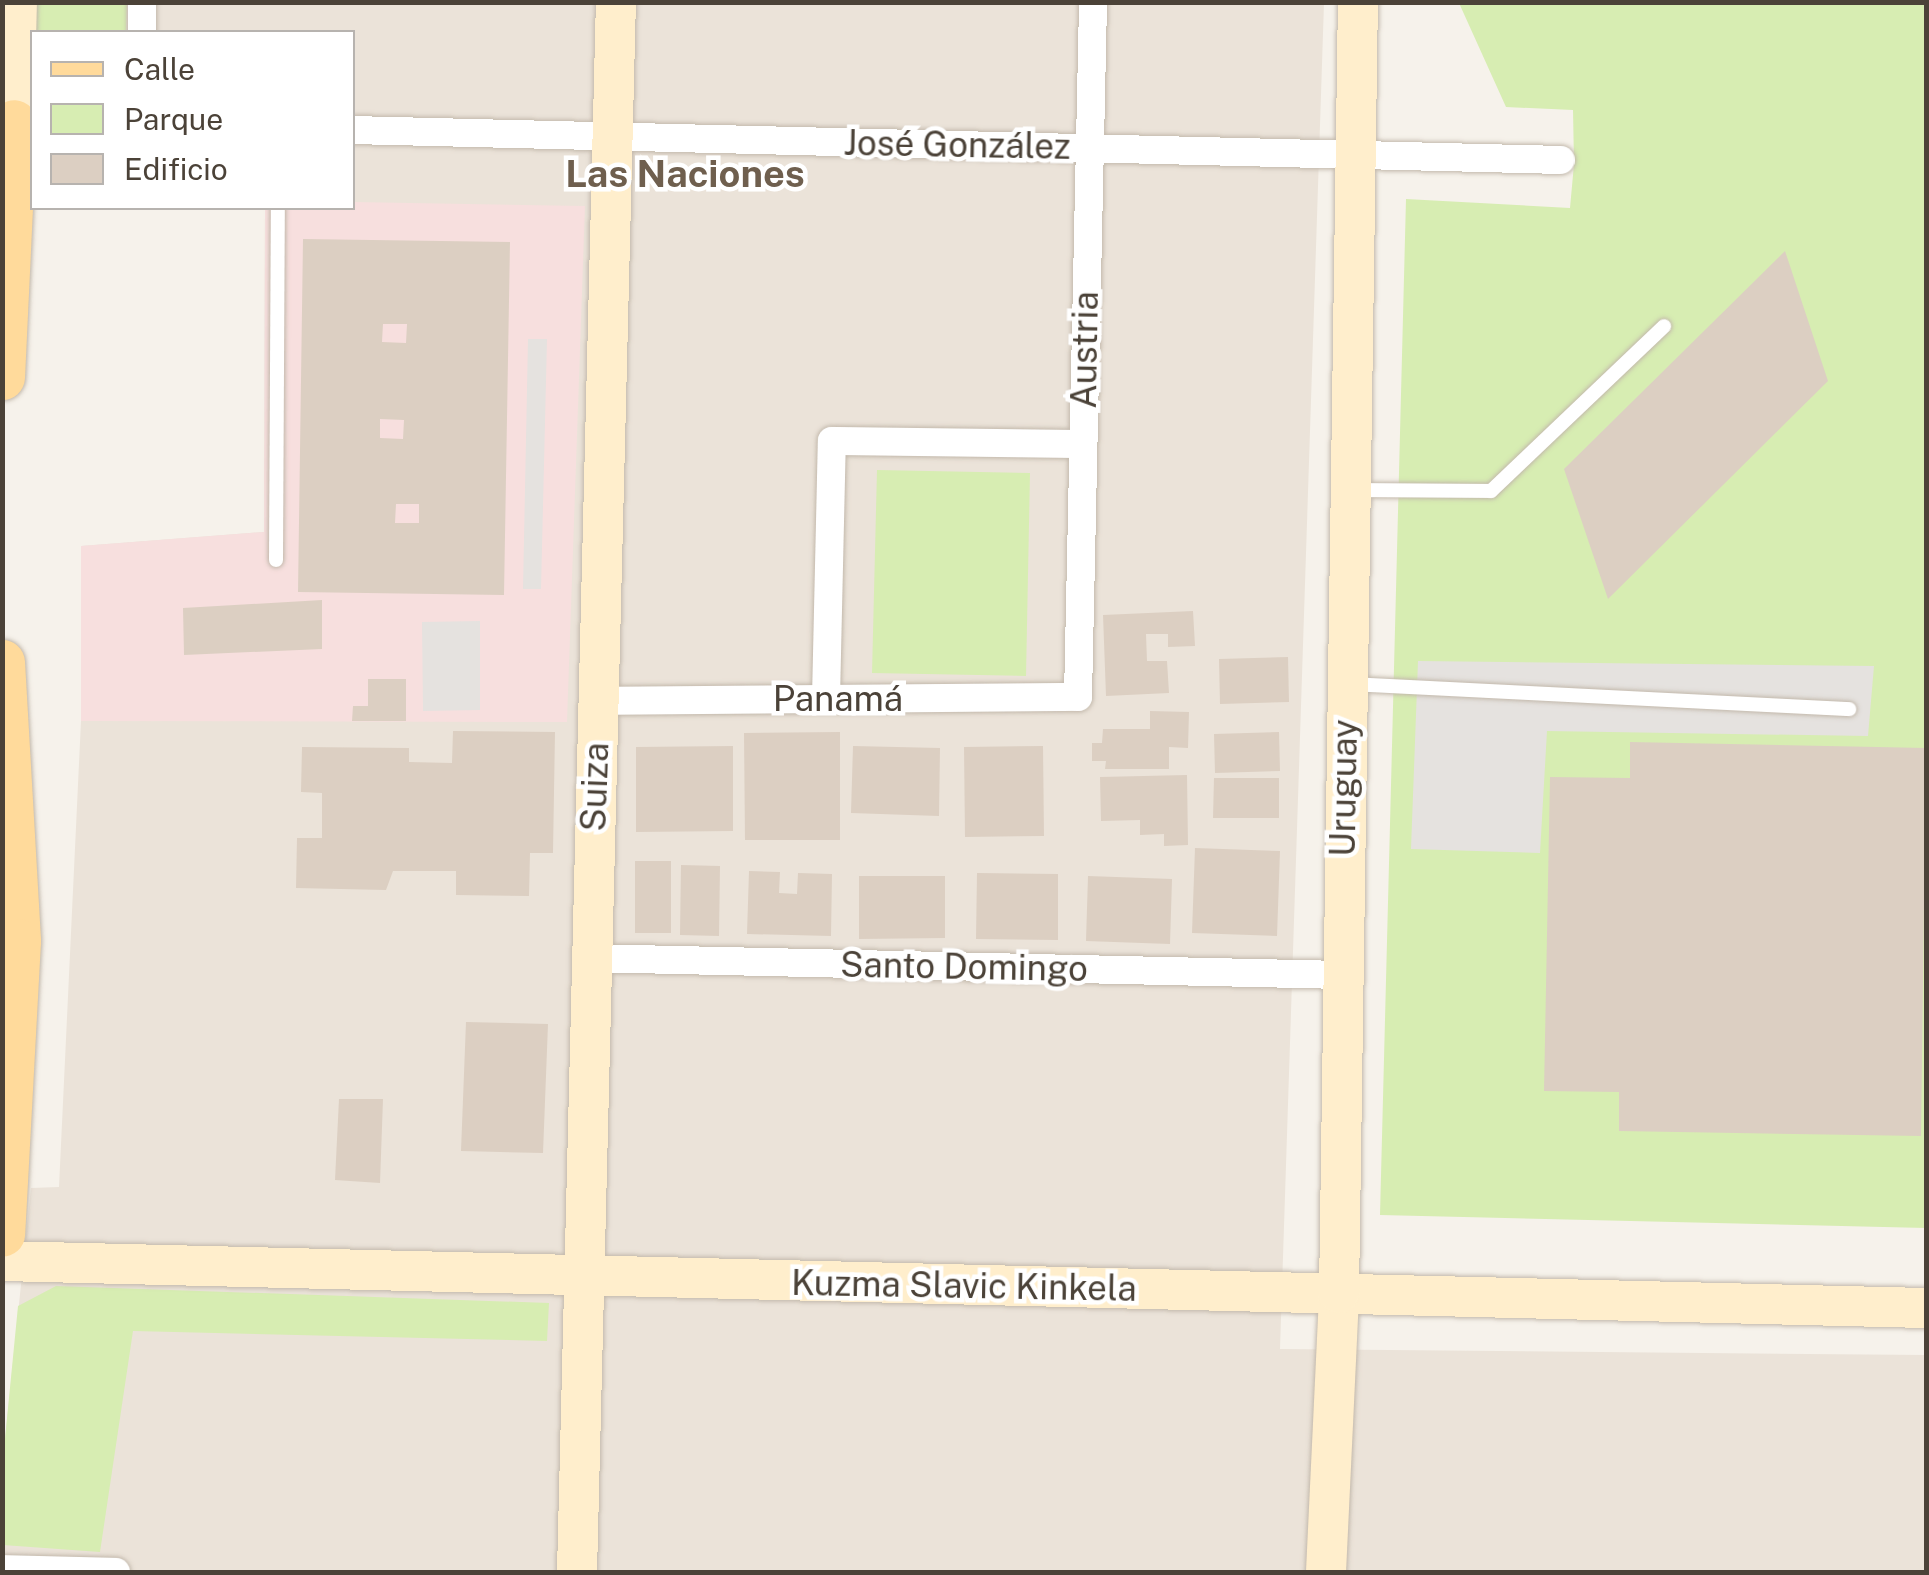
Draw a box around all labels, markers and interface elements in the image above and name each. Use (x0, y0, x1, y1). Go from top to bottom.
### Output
legend (30, 30, 355, 210)
text: Calle (124, 51, 195, 87)
text: Parque (124, 101, 223, 137)
street label: José González (843, 122, 1071, 168)
text: Edificio (124, 151, 228, 187)
district label: Las Naciones (565, 151, 805, 197)
street label: Austria (1063, 291, 1107, 409)
street label: Panamá (773, 678, 903, 720)
street label: Uruguay (1322, 719, 1366, 857)
street label: Suiza (572, 742, 618, 832)
street label: Santo Domingo (840, 944, 1088, 990)
street label: Kuzma Slavic Kinkela (791, 1262, 1137, 1310)

